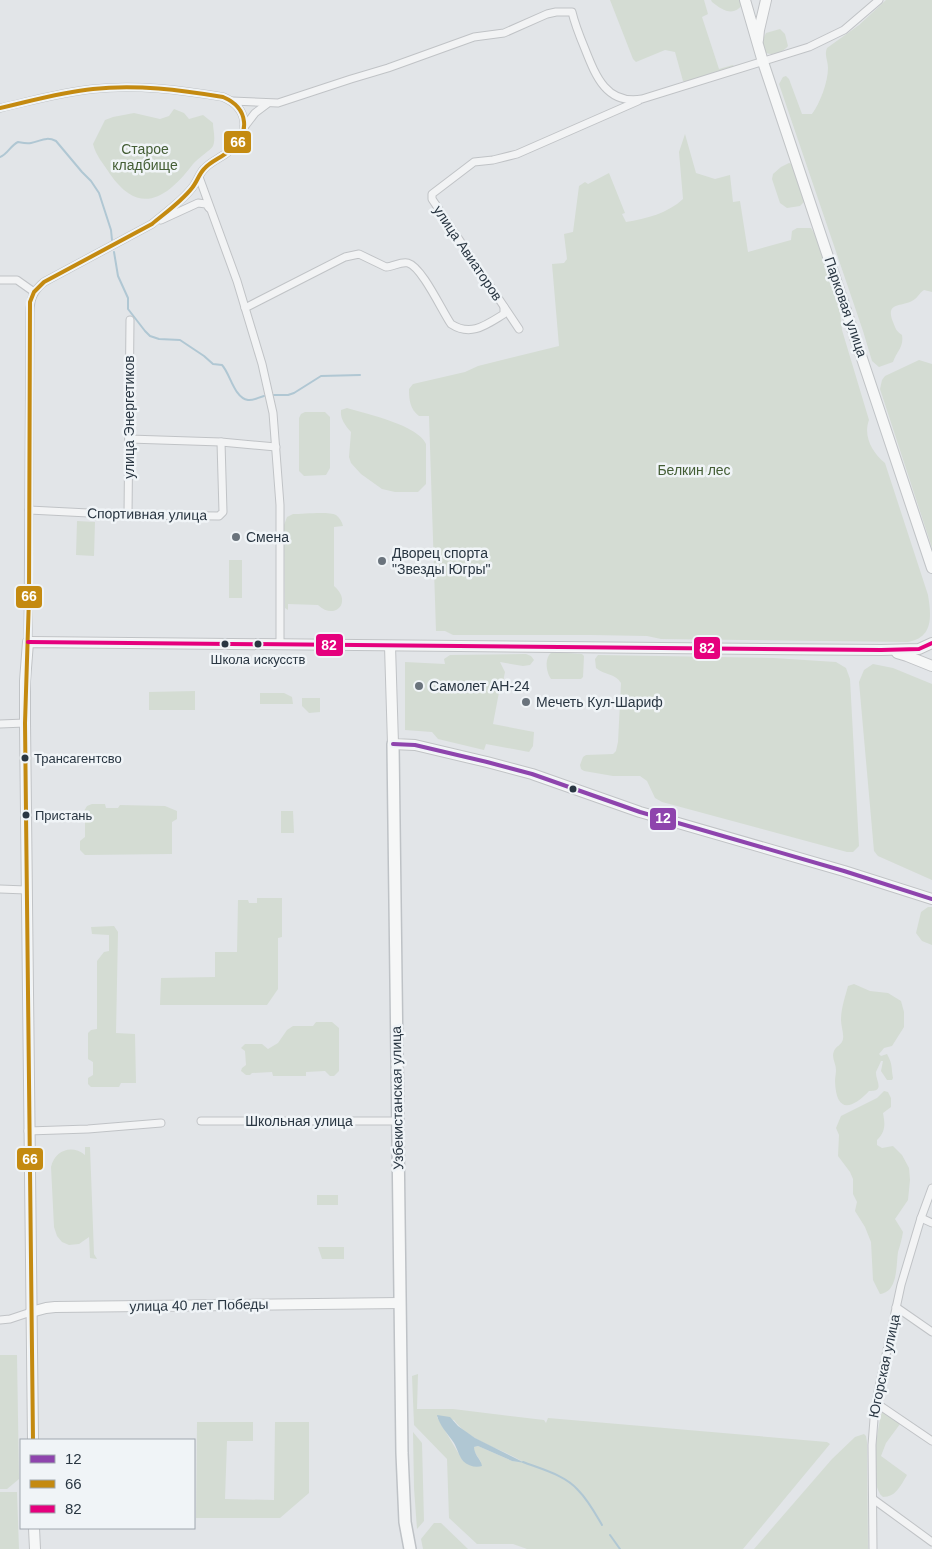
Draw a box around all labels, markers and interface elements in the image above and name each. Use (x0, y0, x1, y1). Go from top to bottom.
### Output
line badge: 66 (223, 130, 252, 154)
text: 66 (230, 134, 246, 150)
park label: Старое кладбище (112, 141, 178, 173)
street label: улица Авиаторов (430, 202, 506, 304)
street label: Парковая улица (821, 255, 871, 359)
street label: улица Энергетиков (121, 355, 137, 479)
park label: Белкин лес (657, 462, 731, 478)
street label: Спортивная улица (87, 505, 207, 523)
place label: Смена (246, 529, 289, 545)
marker: Смена (230, 531, 242, 543)
place label: Дворец спорта "Звезды Югры" (392, 545, 491, 577)
marker: Дворец спорта "Звезды Югры" (376, 555, 388, 567)
line badge: 66 (15, 585, 43, 609)
text: 66 (21, 588, 37, 604)
line badge: 82 (315, 633, 344, 657)
line badge: 82 (693, 636, 721, 660)
text: 82 (321, 637, 337, 653)
unlabelled marker (220, 639, 230, 649)
marker: Школа искусств (253, 639, 263, 649)
text: 82 (699, 640, 715, 656)
place label: Школа искусств (211, 652, 306, 667)
place label: Самолет АН-24 (429, 678, 530, 694)
marker: Самолет АН-24 (413, 680, 425, 692)
place label: Мечеть Кул-Шариф (536, 694, 663, 710)
marker: Мечеть Кул-Шариф (520, 696, 532, 708)
place label: Трансагентсво (34, 751, 122, 766)
marker: Трансагентсво (20, 753, 30, 763)
unlabelled marker (568, 784, 578, 794)
line badge: 12 (649, 807, 677, 831)
place label: Пристань (35, 808, 93, 823)
marker: Пристань (21, 810, 31, 820)
text: 12 (655, 810, 671, 826)
street label: Узбекистанская улица (388, 1026, 406, 1170)
street label: Школьная улица (245, 1113, 353, 1129)
line badge: 66 (16, 1147, 44, 1171)
text: 66 (22, 1151, 38, 1167)
street label: улица 40 лет Победы (129, 1296, 269, 1314)
street label: Югорская улица (865, 1312, 903, 1419)
legend (20, 1439, 195, 1529)
text: 12 (65, 1450, 82, 1467)
text: 66 (65, 1475, 82, 1492)
text: 82 (65, 1500, 82, 1517)

